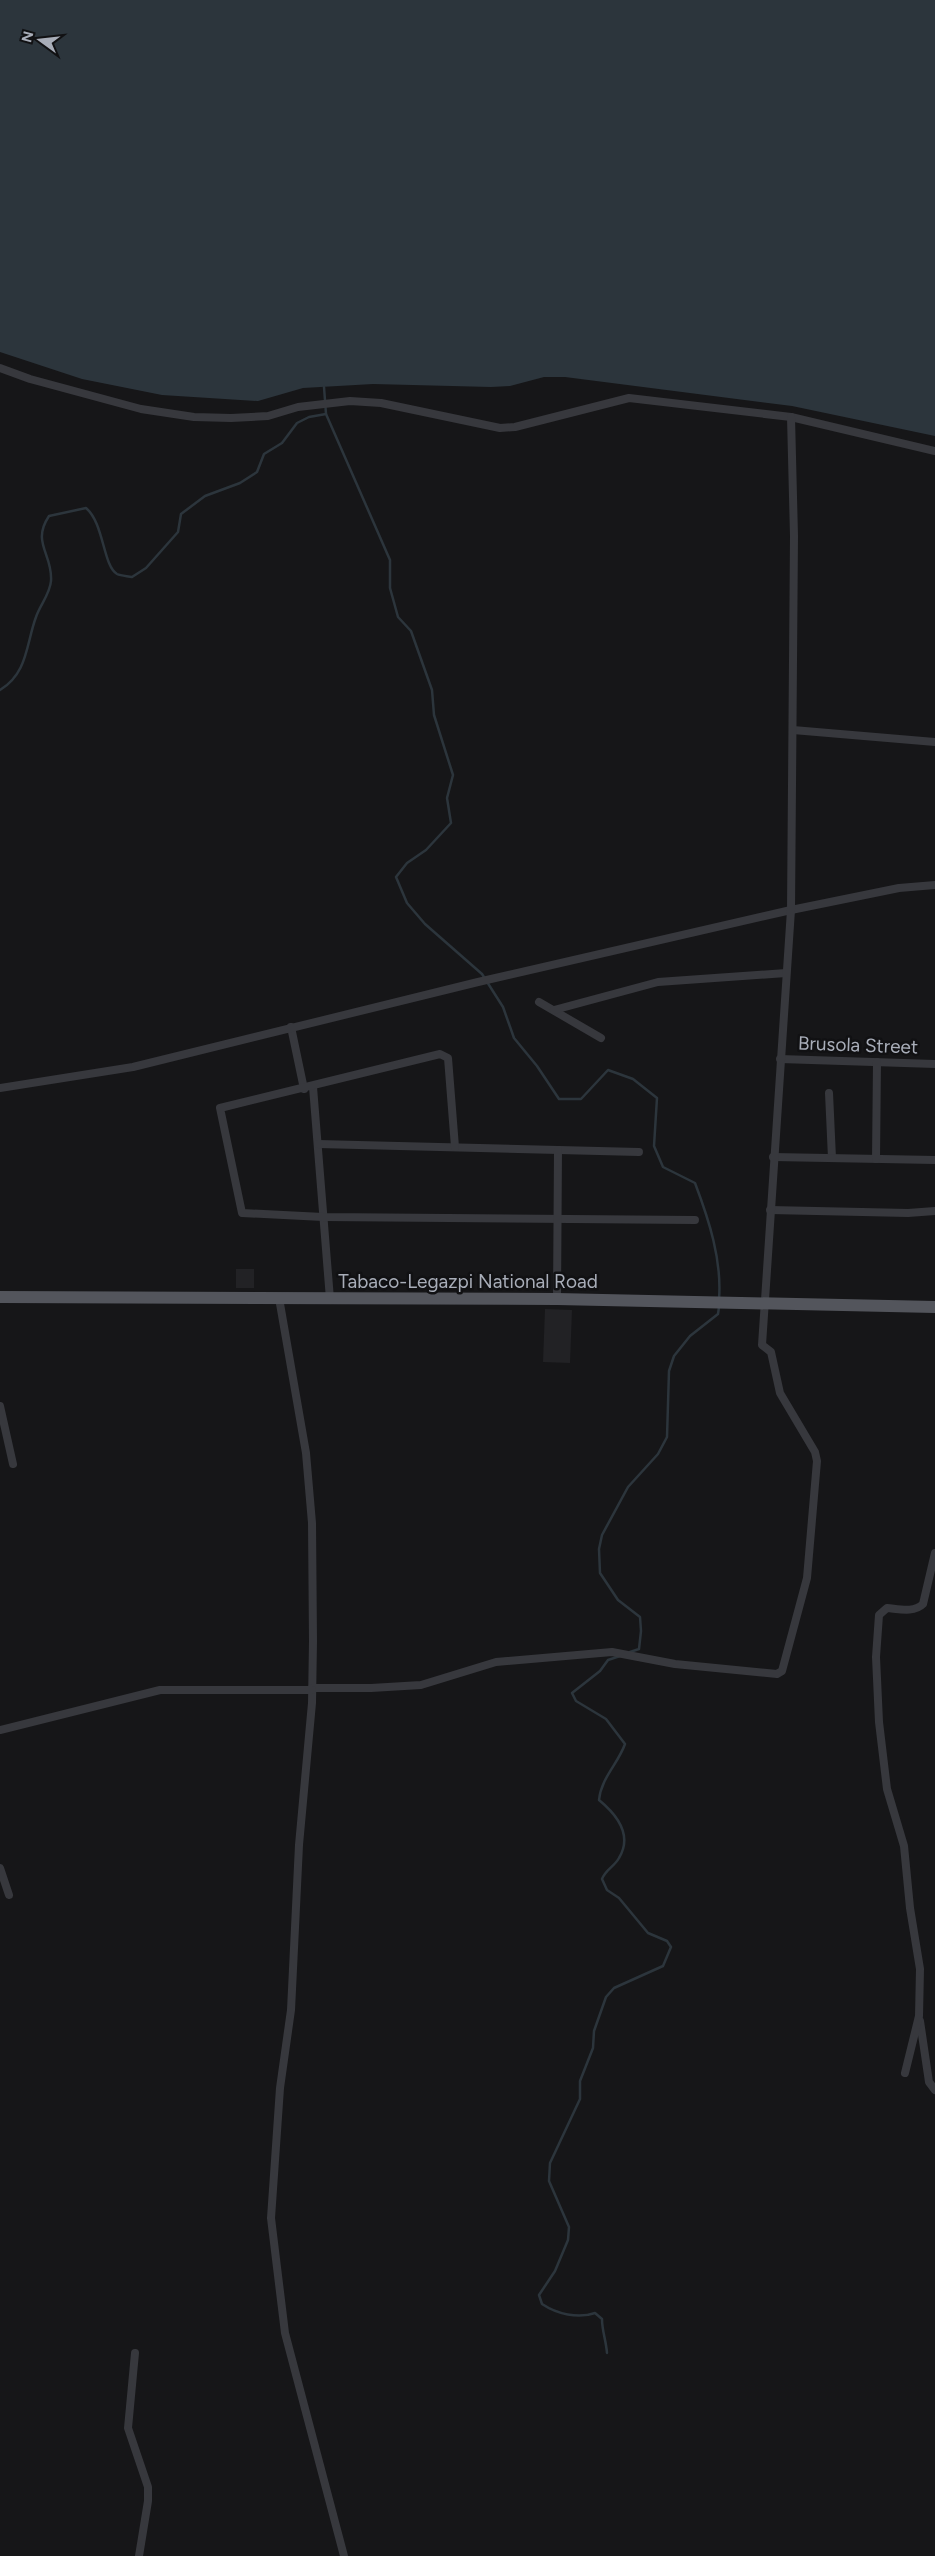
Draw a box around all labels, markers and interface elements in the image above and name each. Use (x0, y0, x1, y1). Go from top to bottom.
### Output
north arrow (15, 15, 65, 65)
text: N (18, 29, 38, 44)
street label: Brusola Street (797, 1031, 919, 1059)
street label: Tabaco-Legazpi National Road (338, 1270, 598, 1293)

